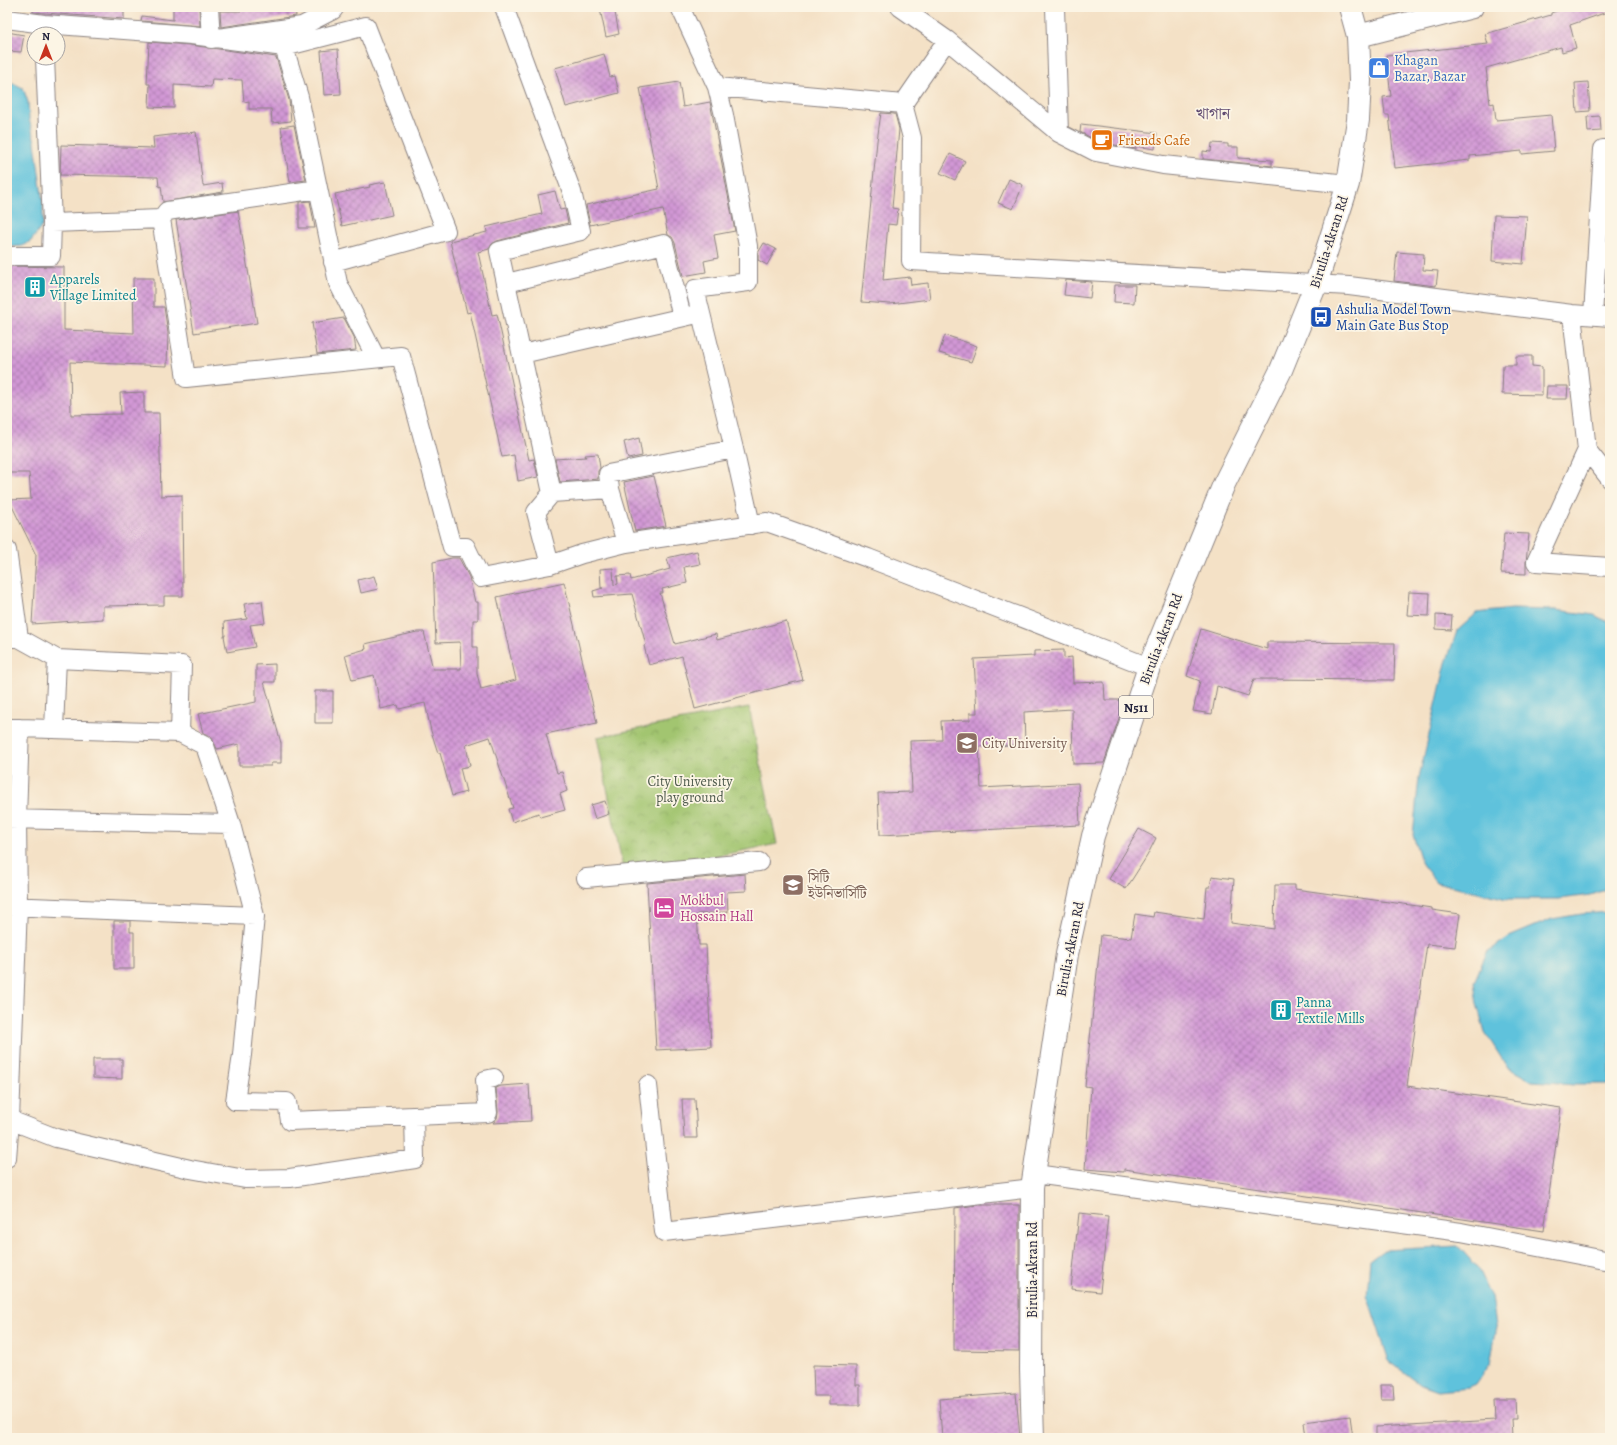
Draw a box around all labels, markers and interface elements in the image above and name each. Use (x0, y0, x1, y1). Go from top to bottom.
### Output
north arrow (26, 26, 66, 66)
text: N (42, 29, 50, 44)
place label: Khagan Bazar, Bazar (1394, 51, 1467, 86)
shop icon: Khagan Bazar, Bazar (1366, 55, 1392, 81)
district label: খাগান (1196, 103, 1231, 125)
cafe icon: Friends Cafe (1089, 127, 1115, 153)
place label: Friends Cafe (1118, 131, 1190, 150)
street label: Birulia-Akran Rd (1305, 193, 1353, 291)
place label: Apparels Village Limited (49, 270, 137, 305)
building icon: Apparels Village Limited (22, 274, 48, 300)
place label: Ashulia Model Town Main Gate Bus Stop (1335, 300, 1451, 335)
bus stop icon: Ashulia Model Town Main Gate Bus Stop (1308, 304, 1334, 330)
street label: Birulia-Akran Rd (1135, 590, 1187, 687)
road number: N511 (1119, 696, 1153, 718)
school or university icon: City University (954, 730, 980, 756)
place label: City University (982, 734, 1068, 753)
park label: City University play ground (647, 772, 733, 807)
place label: সিটি ইউনিভার্সিটি (807, 868, 868, 903)
school or university icon: সিটি ইউনিভার্সিটি (780, 872, 806, 898)
place label: Mokbul Hossain Hall (680, 891, 754, 926)
hotel icon: Mokbul Hossain Hall (651, 895, 677, 921)
street label: Birulia-Akran Rd (1051, 899, 1089, 998)
place label: Panna Textile Mills (1296, 993, 1365, 1028)
building icon: Panna Textile Mills (1268, 997, 1294, 1023)
street label: Birulia-Akran Rd (1023, 1221, 1042, 1318)

